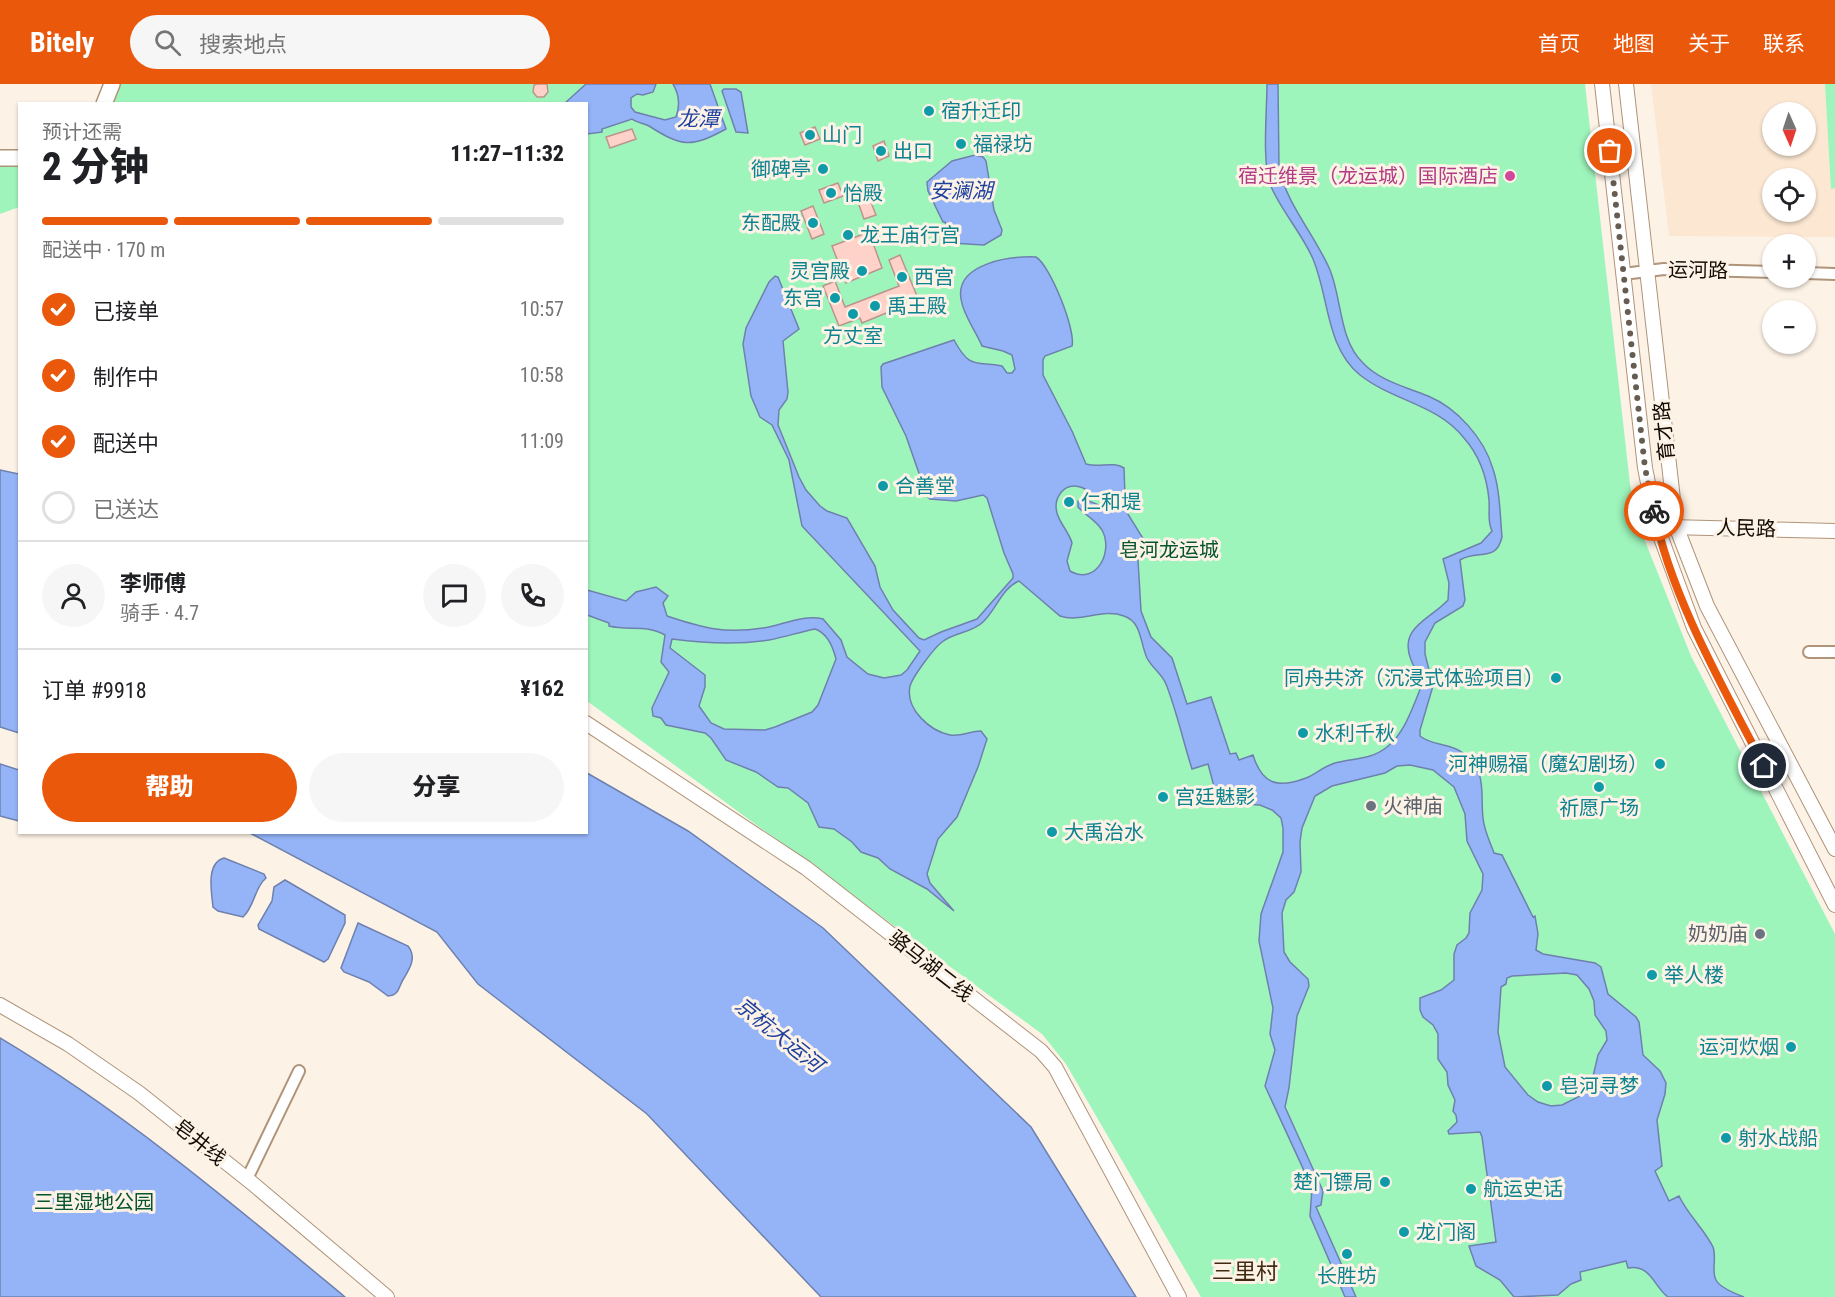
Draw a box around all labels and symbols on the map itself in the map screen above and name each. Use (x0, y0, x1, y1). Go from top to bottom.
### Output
place label: 宿升迁印 (941, 99, 1021, 123)
north arrow (1762, 102, 1816, 156)
marker: 宿升迁印 (922, 104, 936, 118)
water label: 龙潭 (677, 107, 723, 131)
place label: 山门 (822, 123, 862, 147)
pin (1584, 125, 1635, 176)
marker: 山门 (803, 128, 817, 142)
place label: 福禄坊 (973, 132, 1033, 156)
marker: 福禄坊 (954, 137, 968, 151)
place label: 出口 (893, 139, 933, 163)
marker: 出口 (874, 144, 888, 158)
place label: 御碑亭 (751, 157, 811, 181)
marker: 御碑亭 (816, 162, 830, 176)
place label: 宿迁维景（龙运城）国际酒店 (1238, 164, 1498, 188)
marker: 宿迁维景（龙运城）国际酒店 (1503, 169, 1517, 183)
water label: 安澜湖 (930, 179, 995, 203)
place label: 怡殿 (843, 181, 883, 205)
marker: 怡殿 (824, 186, 838, 200)
place label: 东配殿 (741, 211, 801, 235)
marker: 东配殿 (806, 216, 820, 230)
place label: 龙王庙行宫 (860, 223, 960, 247)
marker: 龙王庙行宫 (841, 228, 855, 242)
street label: 运河路 (1668, 257, 1728, 283)
place label: 灵宫殿 (790, 259, 850, 283)
marker: 灵宫殿 (855, 264, 869, 278)
place label: 西宫 (914, 265, 954, 289)
marker: 西宫 (895, 270, 909, 284)
place label: 东宫 (783, 286, 823, 310)
marker: 东宫 (828, 291, 842, 305)
place label: 禹王殿 (887, 294, 947, 318)
marker: 禹王殿 (868, 299, 882, 313)
marker: 方丈室 (846, 307, 860, 321)
place label: 方丈室 (823, 324, 883, 348)
street label: 育才路 (1649, 400, 1679, 462)
place label: 合善堂 (895, 474, 955, 498)
marker: 合善堂 (876, 479, 890, 493)
courier (1624, 481, 1684, 541)
place label: 仁和堤 (1081, 490, 1141, 514)
marker: 仁和堤 (1062, 495, 1076, 509)
street label: 人民路 (1716, 515, 1776, 541)
park label: 皂河龙运城 (1119, 538, 1219, 562)
place label: 同舟共济（沉浸式体验项目） (1284, 666, 1544, 690)
marker: 同舟共济（沉浸式体验项目） (1549, 671, 1563, 685)
place label: 水利千秋 (1315, 721, 1395, 745)
marker: 水利千秋 (1296, 726, 1310, 740)
pin (1738, 740, 1789, 791)
place label: 河神赐福（魔幻剧场） (1448, 752, 1648, 776)
marker: 河神赐福（魔幻剧场） (1653, 757, 1667, 771)
marker: 祈愿广场 (1592, 780, 1606, 794)
place label: 宫廷魅影 (1175, 785, 1255, 809)
marker: 宫廷魅影 (1156, 790, 1170, 804)
place label: 火神庙 (1383, 794, 1443, 818)
place label: 祈愿广场 (1559, 796, 1639, 820)
marker: 火神庙 (1364, 799, 1378, 813)
place label: 大禹治水 (1064, 820, 1144, 844)
marker: 大禹治水 (1045, 825, 1059, 839)
place label: 奶奶庙 (1688, 922, 1748, 946)
street label: 骆马湖二线 (884, 926, 978, 1006)
marker: 奶奶庙 (1753, 927, 1767, 941)
place label: 举人楼 (1664, 963, 1724, 987)
marker: 举人楼 (1645, 968, 1659, 982)
water label: 京杭大运河 (731, 993, 830, 1080)
place label: 运河炊烟 (1699, 1035, 1779, 1059)
marker: 运河炊烟 (1784, 1040, 1798, 1054)
place label: 皂河寻梦 (1559, 1074, 1639, 1098)
marker: 皂河寻梦 (1540, 1079, 1554, 1093)
street label: 皂井线 (169, 1114, 231, 1170)
place label: 射水战船 (1738, 1126, 1818, 1150)
marker: 射水战船 (1719, 1131, 1733, 1145)
place label: 楚门镖局 (1293, 1170, 1373, 1194)
marker: 楚门镖局 (1378, 1175, 1392, 1189)
place label: 航运史话 (1483, 1177, 1563, 1201)
marker: 航运史话 (1464, 1182, 1478, 1196)
park label: 三里湿地公园 (34, 1190, 154, 1214)
place label: 龙门阁 (1416, 1220, 1476, 1244)
marker: 龙门阁 (1397, 1225, 1411, 1239)
marker: 长胜坊 (1340, 1247, 1354, 1261)
district label: 三里村 (1212, 1259, 1278, 1284)
place label: 长胜坊 (1317, 1264, 1377, 1288)

